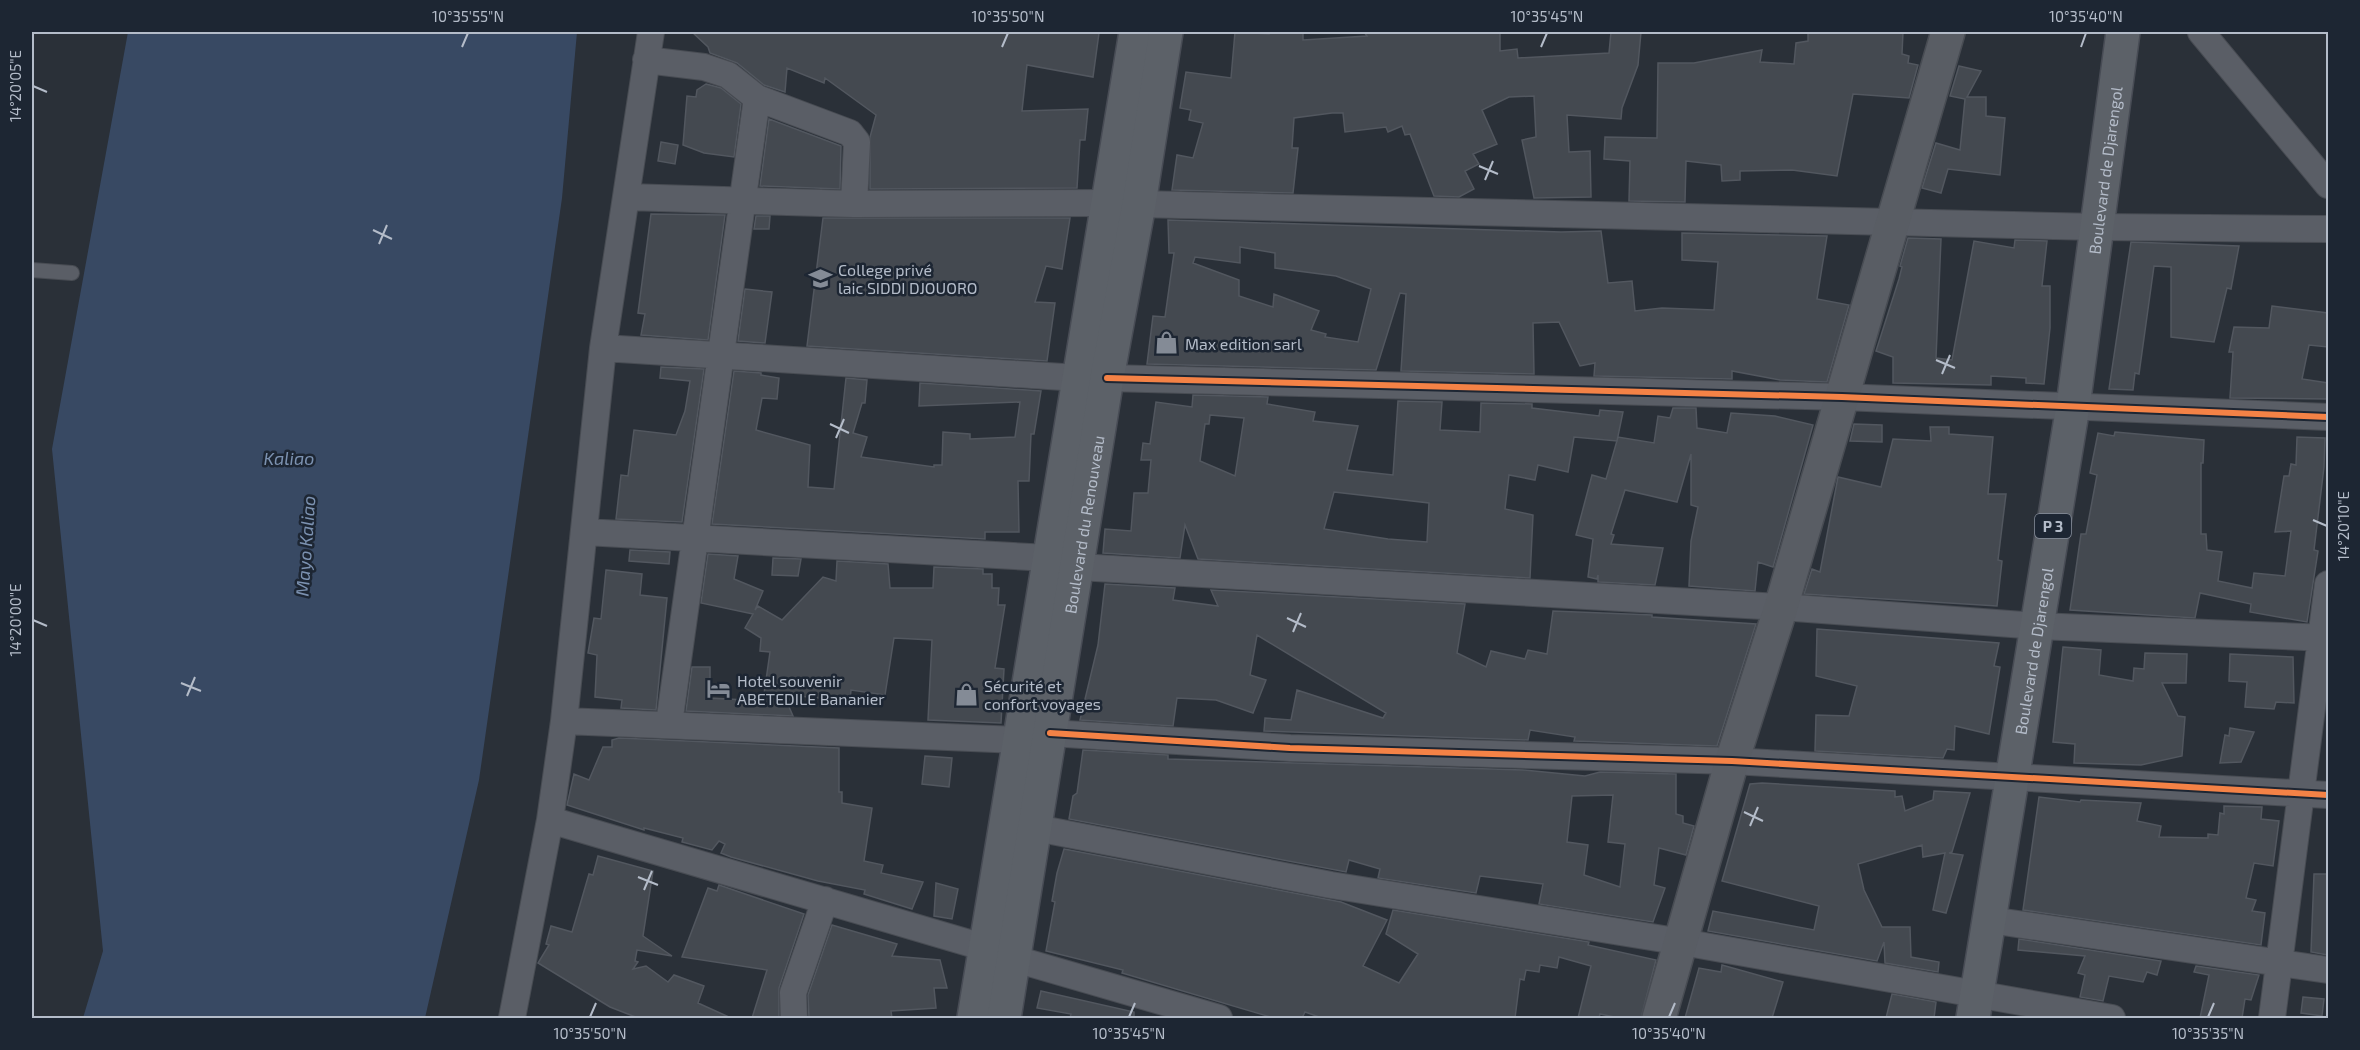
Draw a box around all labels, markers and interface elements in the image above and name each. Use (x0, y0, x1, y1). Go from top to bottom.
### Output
text: 10°35'55"N (432, 7, 504, 25)
text: 10°35'50"N (972, 7, 1044, 25)
text: 10°35'45"N (1511, 7, 1583, 25)
text: 10°35'40"N (2049, 7, 2123, 25)
text: 14°20'05"E (6, 50, 24, 122)
street label: Boulevard de Djarengol (2084, 85, 2125, 255)
place label: College privé laic SIDDI DJOUORO (838, 260, 977, 297)
school or university icon: College privé laic SIDDI DJOUORO (807, 265, 833, 291)
shop icon: Max edition sarl (1154, 330, 1180, 356)
place label: Max edition sarl (1185, 334, 1302, 353)
street label: Boulevard du Renouveau (1060, 434, 1107, 615)
water label: Kaliao (264, 447, 314, 469)
text: 14°20'10"E (2334, 491, 2352, 561)
water label: Mayo Kaliao (291, 495, 319, 597)
road number: P 3 (2035, 514, 2071, 538)
street label: Boulevard de Djarengol (2010, 566, 2056, 736)
text: 14°20'00"E (6, 583, 24, 657)
place label: Hotel souvenir ABETEDILE Bananier (737, 671, 885, 708)
hotel icon: Hotel souvenir ABETEDILE Bananier (706, 676, 732, 702)
place label: Sécurité et confort voyages (984, 676, 1101, 713)
shop icon: Sécurité et confort voyages (953, 681, 979, 707)
text: 10°35'50"N (554, 1024, 626, 1042)
text: 10°35'45"N (1093, 1024, 1165, 1042)
text: 10°35'40"N (1632, 1024, 1706, 1042)
text: 10°35'35"N (2172, 1024, 2244, 1042)

